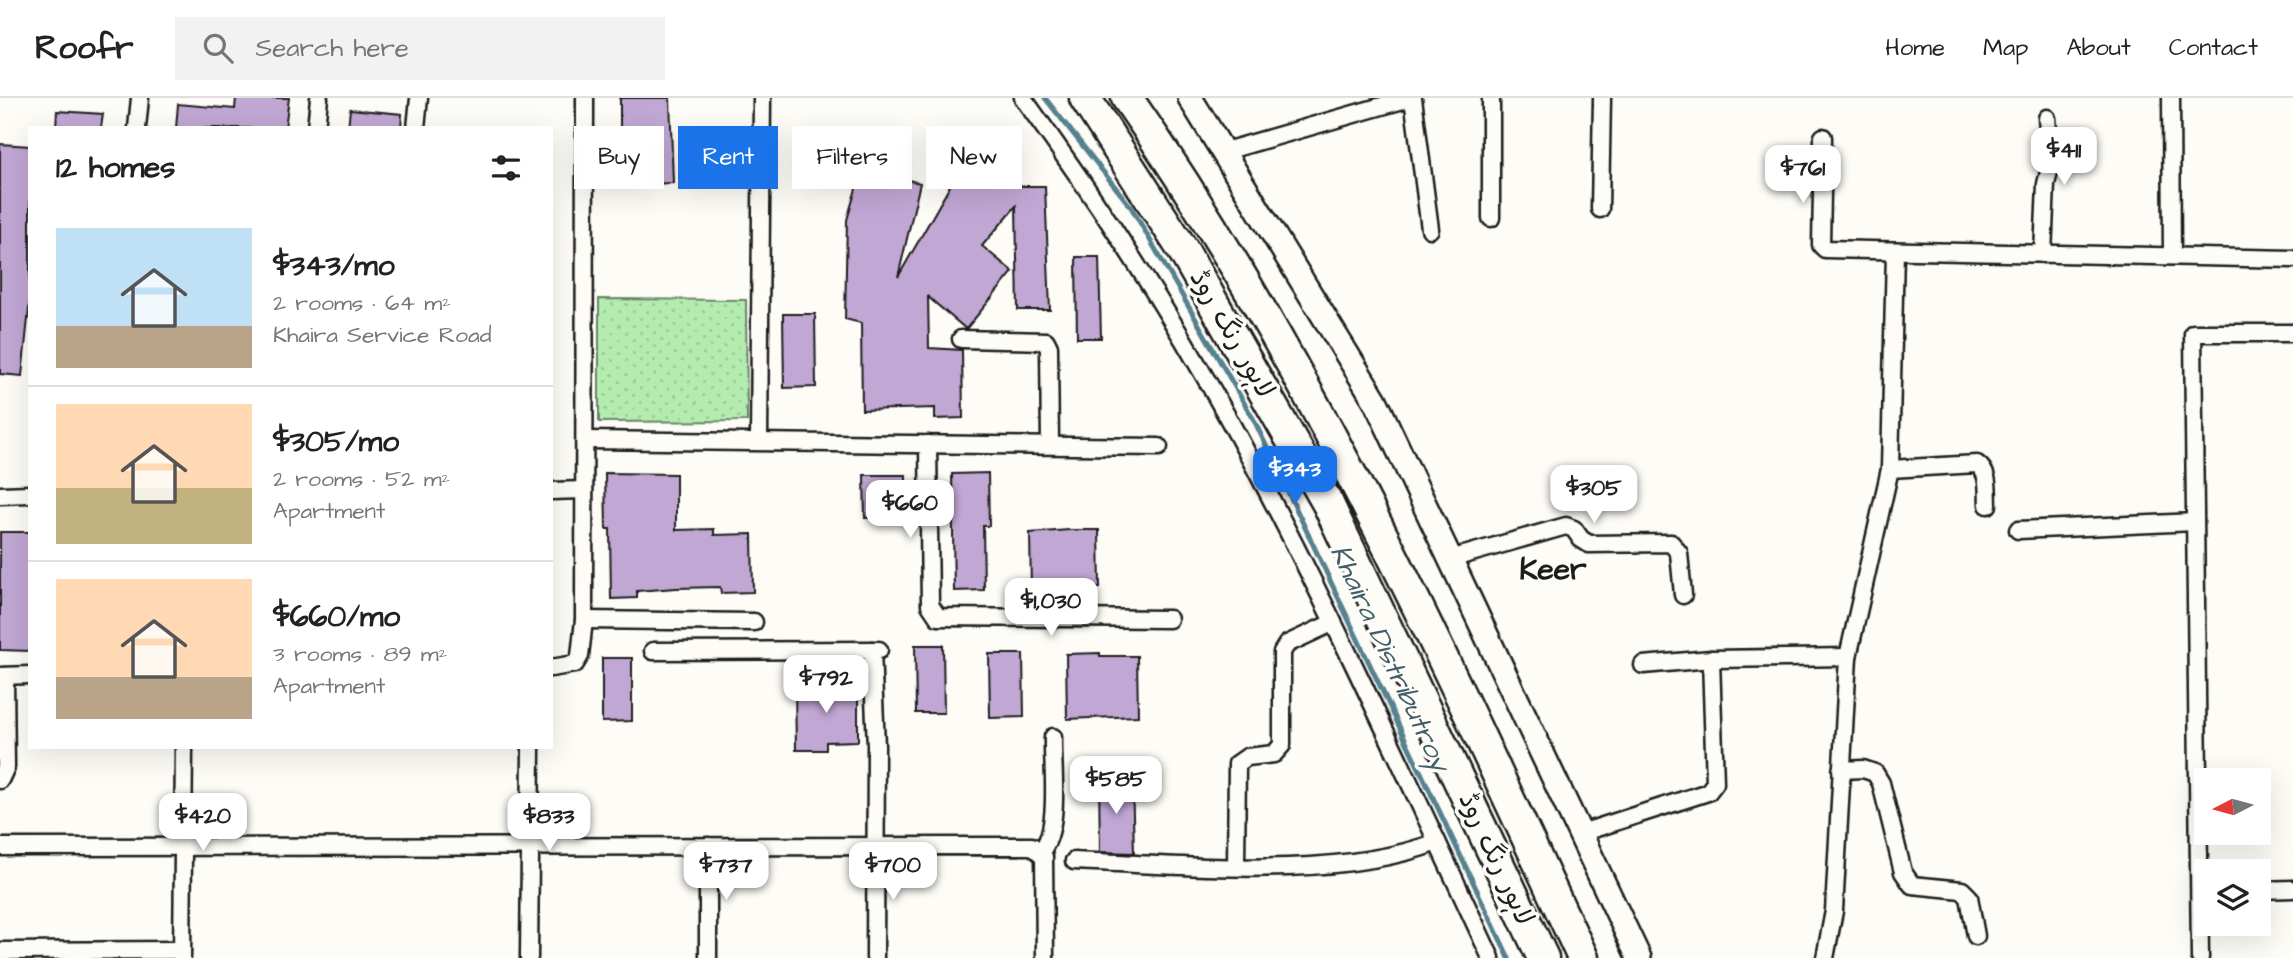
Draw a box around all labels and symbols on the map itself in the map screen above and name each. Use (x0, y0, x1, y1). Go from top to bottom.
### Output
pin: $411 (2023, 127, 2105, 187)
pin: $761 (1762, 146, 1844, 205)
street label: لاہور رنگ روڈ (1180, 263, 1283, 405)
pin: $343 (1254, 446, 1336, 506)
pin: $305 (1553, 466, 1635, 525)
pin: $660 (869, 480, 951, 540)
water label: Khaira Distributroy (1320, 539, 1461, 780)
district label: Keer (1519, 549, 1587, 591)
pin: $1,030 (994, 578, 1108, 638)
pin: $792 (785, 656, 867, 715)
pin: $585 (1075, 756, 1157, 816)
north arrow (2194, 768, 2272, 845)
street label: لاہور رنگ روڈ (1449, 787, 1542, 931)
pin: $420 (162, 794, 244, 853)
pin: $833 (508, 794, 590, 853)
pin: $737 (685, 842, 767, 902)
pin: $700 (852, 842, 934, 902)

